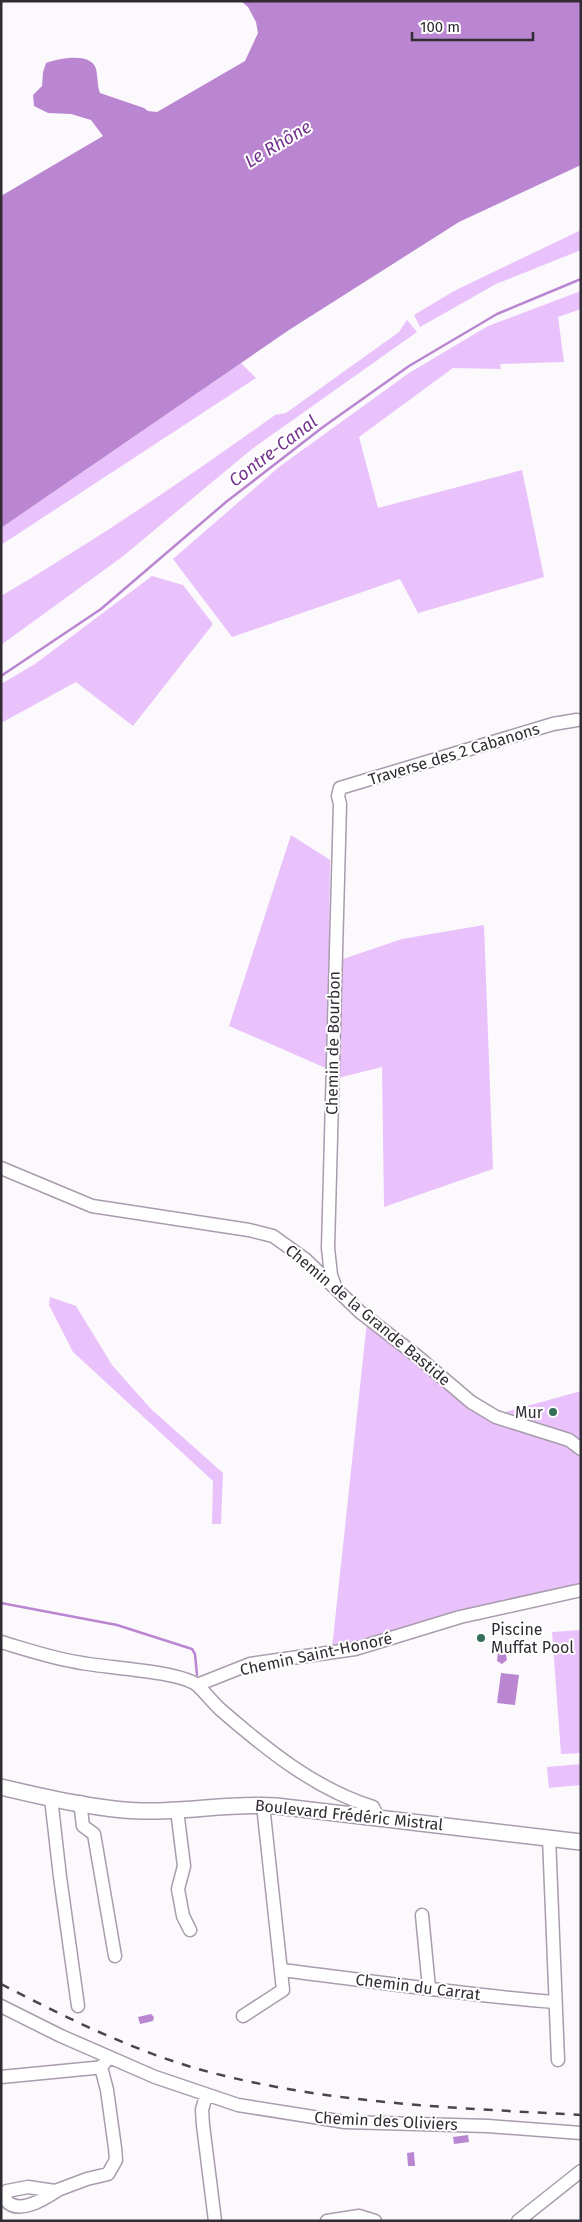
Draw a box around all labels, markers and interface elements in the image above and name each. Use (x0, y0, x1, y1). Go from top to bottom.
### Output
scale bar (412, 10, 533, 42)
text: 100 m (420, 18, 460, 36)
water label: Le Rhône (241, 116, 315, 172)
water label: Contre-Canal (224, 411, 322, 491)
street label: Traverse des 2 Cabanons (366, 719, 542, 789)
street label: Chemin de Bourbon (322, 971, 344, 1115)
street label: Chemin de la Grande Bastide (282, 1240, 454, 1390)
place label: Mur (515, 1403, 544, 1422)
marker: Mur (547, 1406, 559, 1418)
place label: Piscine Muffat Pool (491, 1620, 574, 1657)
street label: Chemin Saint-Honoré (238, 1629, 394, 1679)
marker: Piscine Muffat Pool (475, 1632, 487, 1644)
street label: Boulevard Frédéric Mistral (254, 1796, 444, 1834)
street label: Chemin du Carrat (354, 1970, 482, 2004)
street label: Chemin des Oliviers (314, 2108, 458, 2134)

